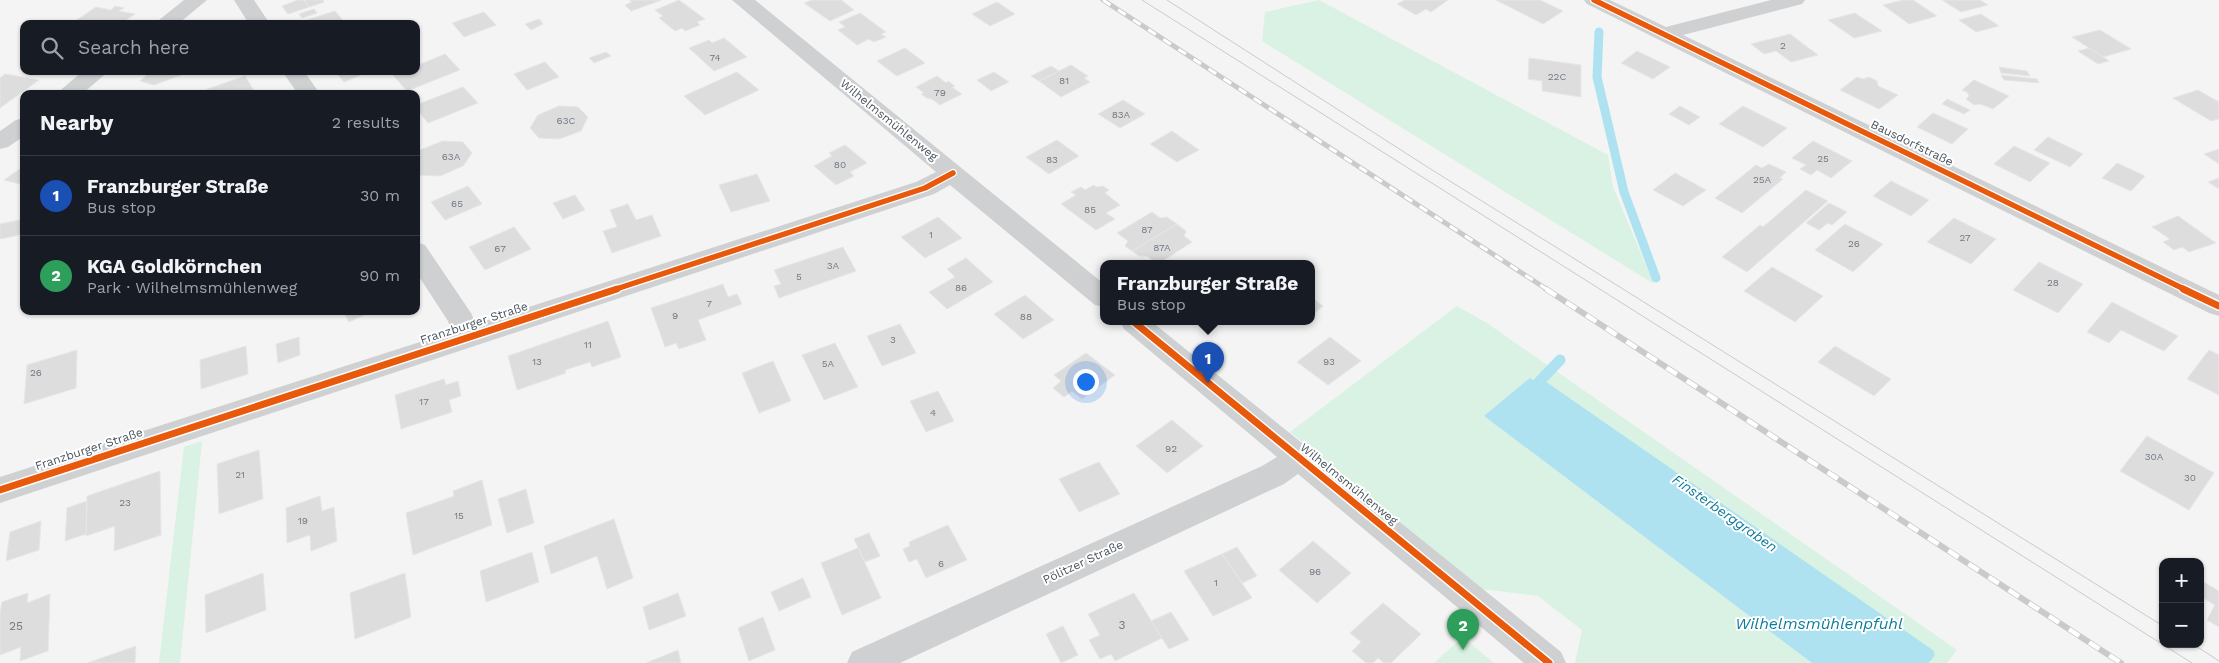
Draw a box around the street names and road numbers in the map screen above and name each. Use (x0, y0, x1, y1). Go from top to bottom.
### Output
street label: Wilhelmsmühlenweg (837, 76, 941, 164)
street label: Bausdorfstraße (1869, 117, 1956, 169)
street label: Franzburger Straße (418, 299, 530, 347)
street label: Franzburger Straße (33, 425, 145, 473)
street label: Wilhelmsmühlenweg (1297, 440, 1401, 528)
street label: Pölitzer Straße (1041, 537, 1125, 587)

